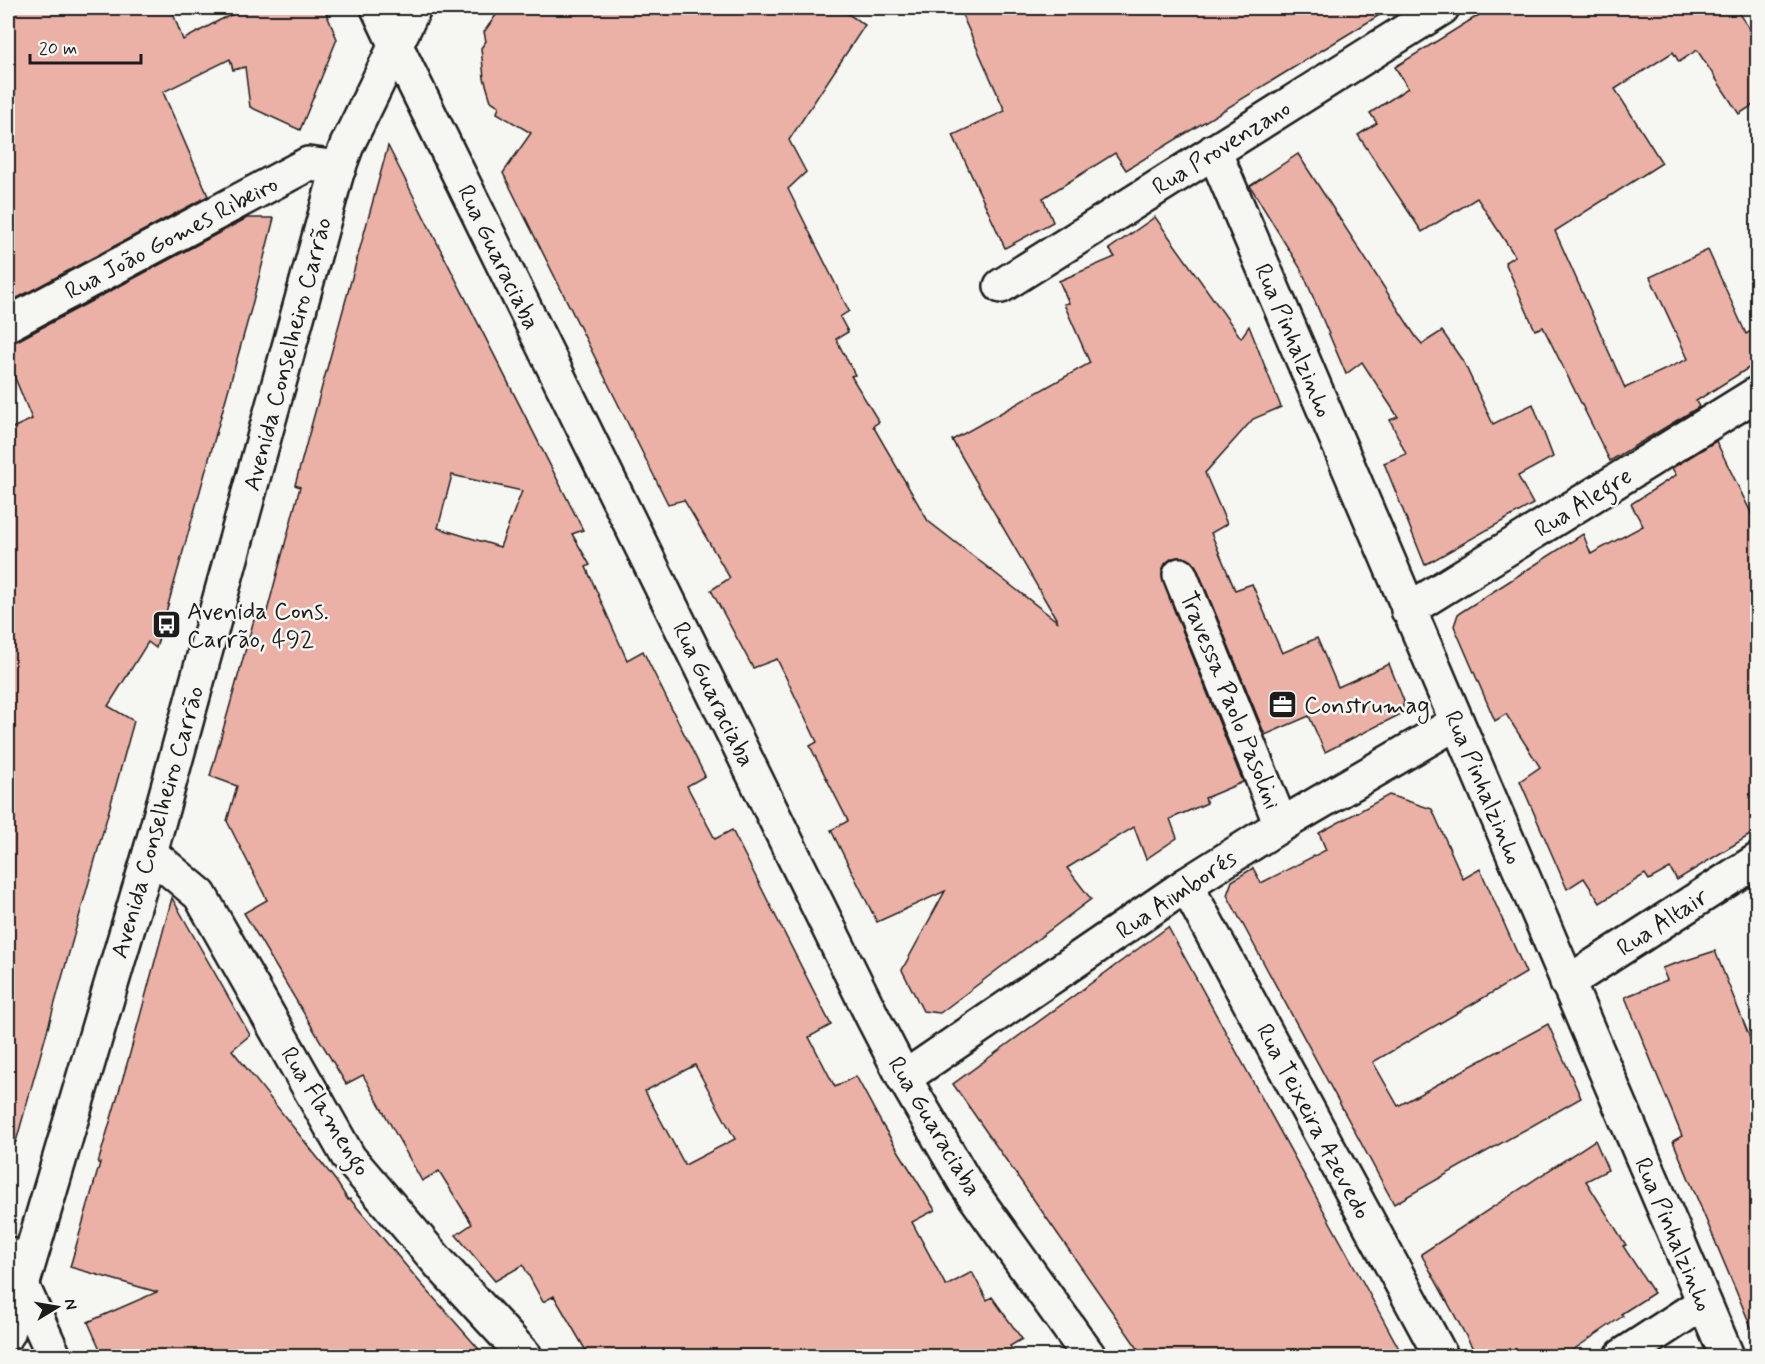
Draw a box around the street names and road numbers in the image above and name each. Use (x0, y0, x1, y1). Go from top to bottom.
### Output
street label: Rua Provenzano (1147, 93, 1297, 203)
street label: Rua João Gomes Ribeiro (60, 169, 284, 308)
street label: Rua Guaraciaba (449, 180, 546, 335)
street label: Avenida Conselheiro Carrão (237, 214, 340, 495)
street label: Rua Pinhalzinho (1246, 259, 1339, 422)
street label: Rua Alegre (1529, 461, 1640, 548)
street label: Travessa Paolo Pasolini (1172, 587, 1288, 814)
street label: Rua Guaraciaba (664, 617, 761, 772)
street label: Avenida Conselheiro Carrão (105, 683, 212, 962)
street label: Rua Pinhalzinho (1436, 706, 1529, 869)
street label: Rua Aimborés (1110, 843, 1244, 947)
street label: Rua Altair (1611, 882, 1715, 964)
street label: Rua Teixeira Azevedo (1248, 1019, 1377, 1225)
street label: Rua Flamengo (270, 1041, 377, 1184)
street label: Rua Guaraciaba (880, 1051, 988, 1202)
street label: Rua Pinhalzinho (1626, 1153, 1719, 1316)

